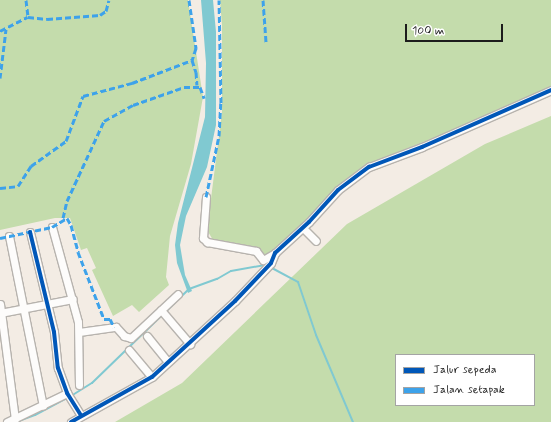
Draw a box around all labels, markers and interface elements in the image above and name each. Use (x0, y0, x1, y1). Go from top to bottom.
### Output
scale bar (407, 16, 505, 42)
text: 100 m (412, 23, 444, 39)
legend (395, 354, 535, 406)
text: Jalur sepeda (433, 362, 497, 378)
text: Jalan setapak (433, 382, 505, 398)

